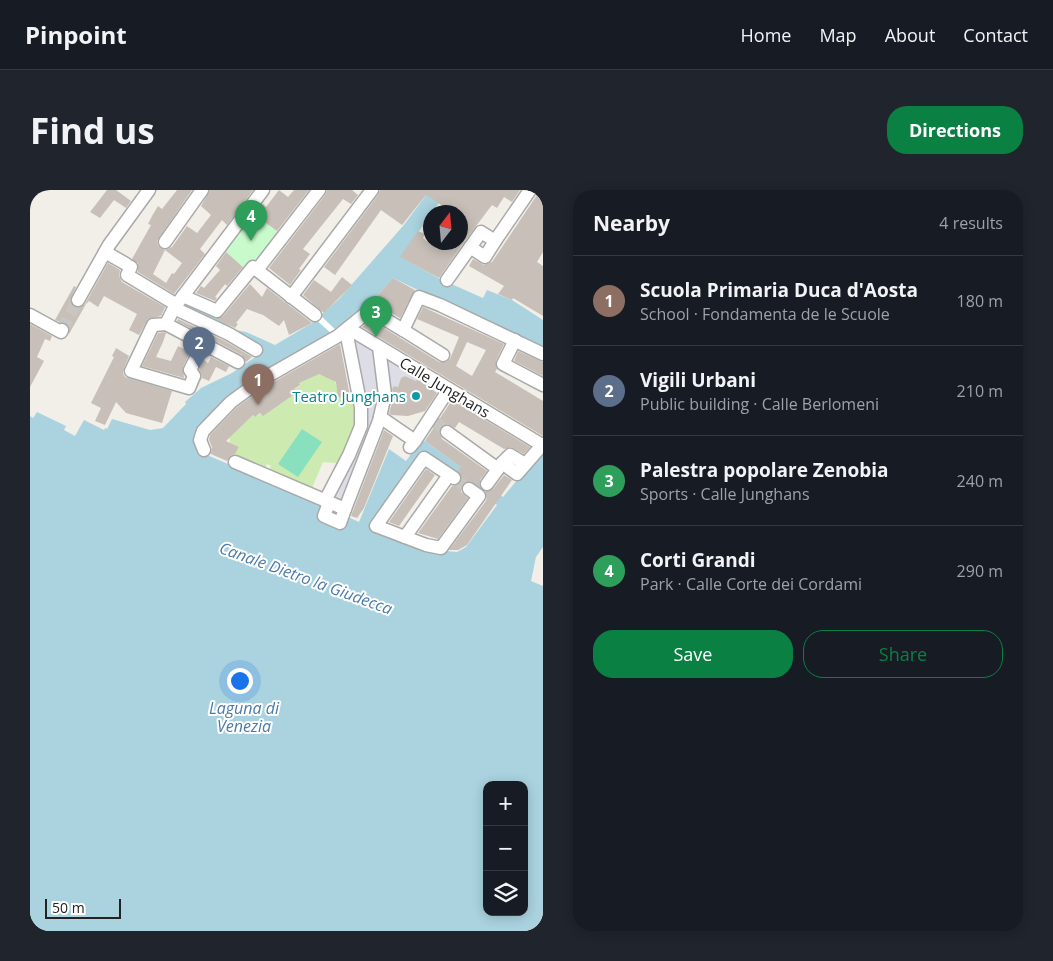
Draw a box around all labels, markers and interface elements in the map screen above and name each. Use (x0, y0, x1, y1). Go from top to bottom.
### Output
text: Pinpoint (25, 18, 127, 51)
text: Home (741, 23, 791, 47)
text: Map (819, 23, 857, 47)
text: About (885, 23, 935, 47)
text: Contact (963, 23, 1028, 47)
button: Directions (887, 106, 1023, 154)
text: Find us (30, 107, 155, 154)
pin: 4 (235, 200, 267, 241)
north arrow (423, 205, 468, 250)
text: Nearby (593, 209, 670, 237)
text: 4 results (939, 212, 1003, 234)
text: Scuola Primaria Duca d'Aosta (640, 277, 918, 303)
text: 1 (604, 290, 614, 312)
text: 180 m (957, 290, 1003, 312)
pin: 3 (360, 296, 392, 337)
text: School · Fondamenta de le Scuole (640, 303, 890, 325)
pin: 2 (183, 327, 215, 368)
street label: Calle Junghans (396, 352, 494, 422)
pin: 1 (242, 364, 274, 405)
text: Vigili Urbani (640, 367, 756, 393)
text: 2 (604, 380, 614, 402)
text: 210 m (957, 380, 1003, 402)
place label: Teatro Junghans (292, 386, 406, 406)
marker: Teatro Junghans (410, 390, 422, 402)
text: Public building · Calle Berlomeni (640, 393, 879, 415)
text: Palestra popolare Zenobia (640, 457, 889, 483)
text: 3 (604, 470, 614, 492)
text: 240 m (957, 470, 1003, 492)
text: Sports · Calle Junghans (640, 483, 810, 505)
water label: Canale Dietro la Giudecca (217, 536, 395, 620)
text: Corti Grandi (640, 547, 756, 573)
text: 4 (604, 560, 614, 582)
text: 290 m (957, 560, 1003, 582)
text: Park · Calle Corte dei Cordami (640, 573, 862, 595)
button: Save (593, 630, 793, 678)
button: Share (803, 630, 1003, 678)
your location (227, 668, 253, 694)
water label: Laguna di Venezia (209, 697, 280, 737)
map controls (483, 781, 528, 916)
button: + (483, 781, 528, 826)
button: − (483, 826, 528, 871)
button: layers (483, 871, 528, 916)
scale bar (45, 896, 121, 919)
text: 50 m (52, 898, 85, 917)

